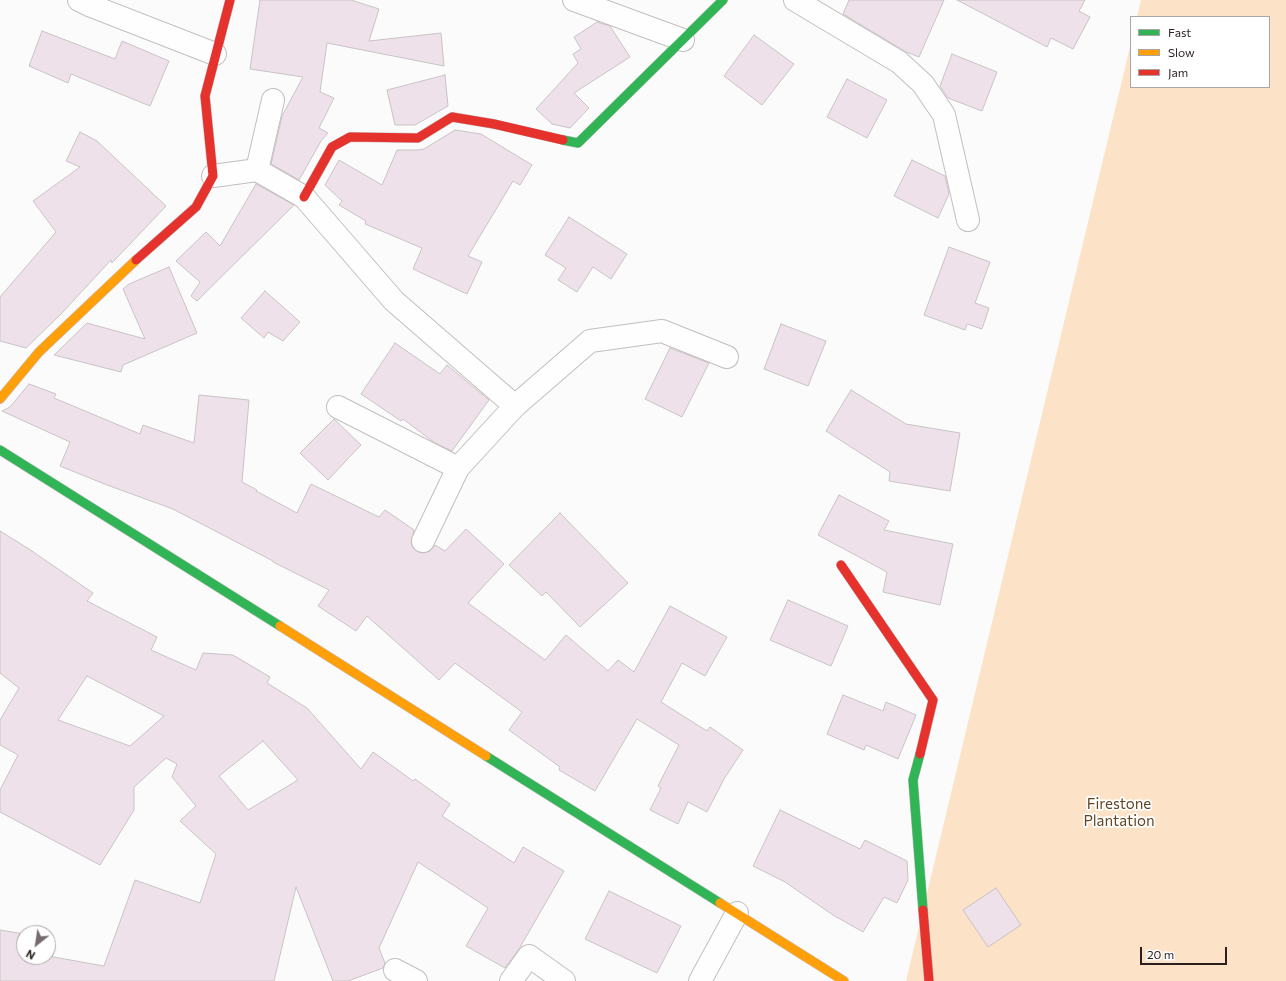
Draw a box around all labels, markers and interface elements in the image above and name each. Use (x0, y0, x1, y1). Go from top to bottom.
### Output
legend (1130, 16, 1270, 88)
text: Fast (1168, 25, 1191, 39)
text: Slow (1168, 45, 1195, 59)
text: Jam (1168, 65, 1188, 79)
park label: Firestone Plantation (1083, 795, 1155, 830)
north arrow (16, 925, 56, 965)
scale bar (1142, 939, 1229, 965)
text: N (23, 947, 37, 963)
text: 20 m (1147, 947, 1174, 961)

